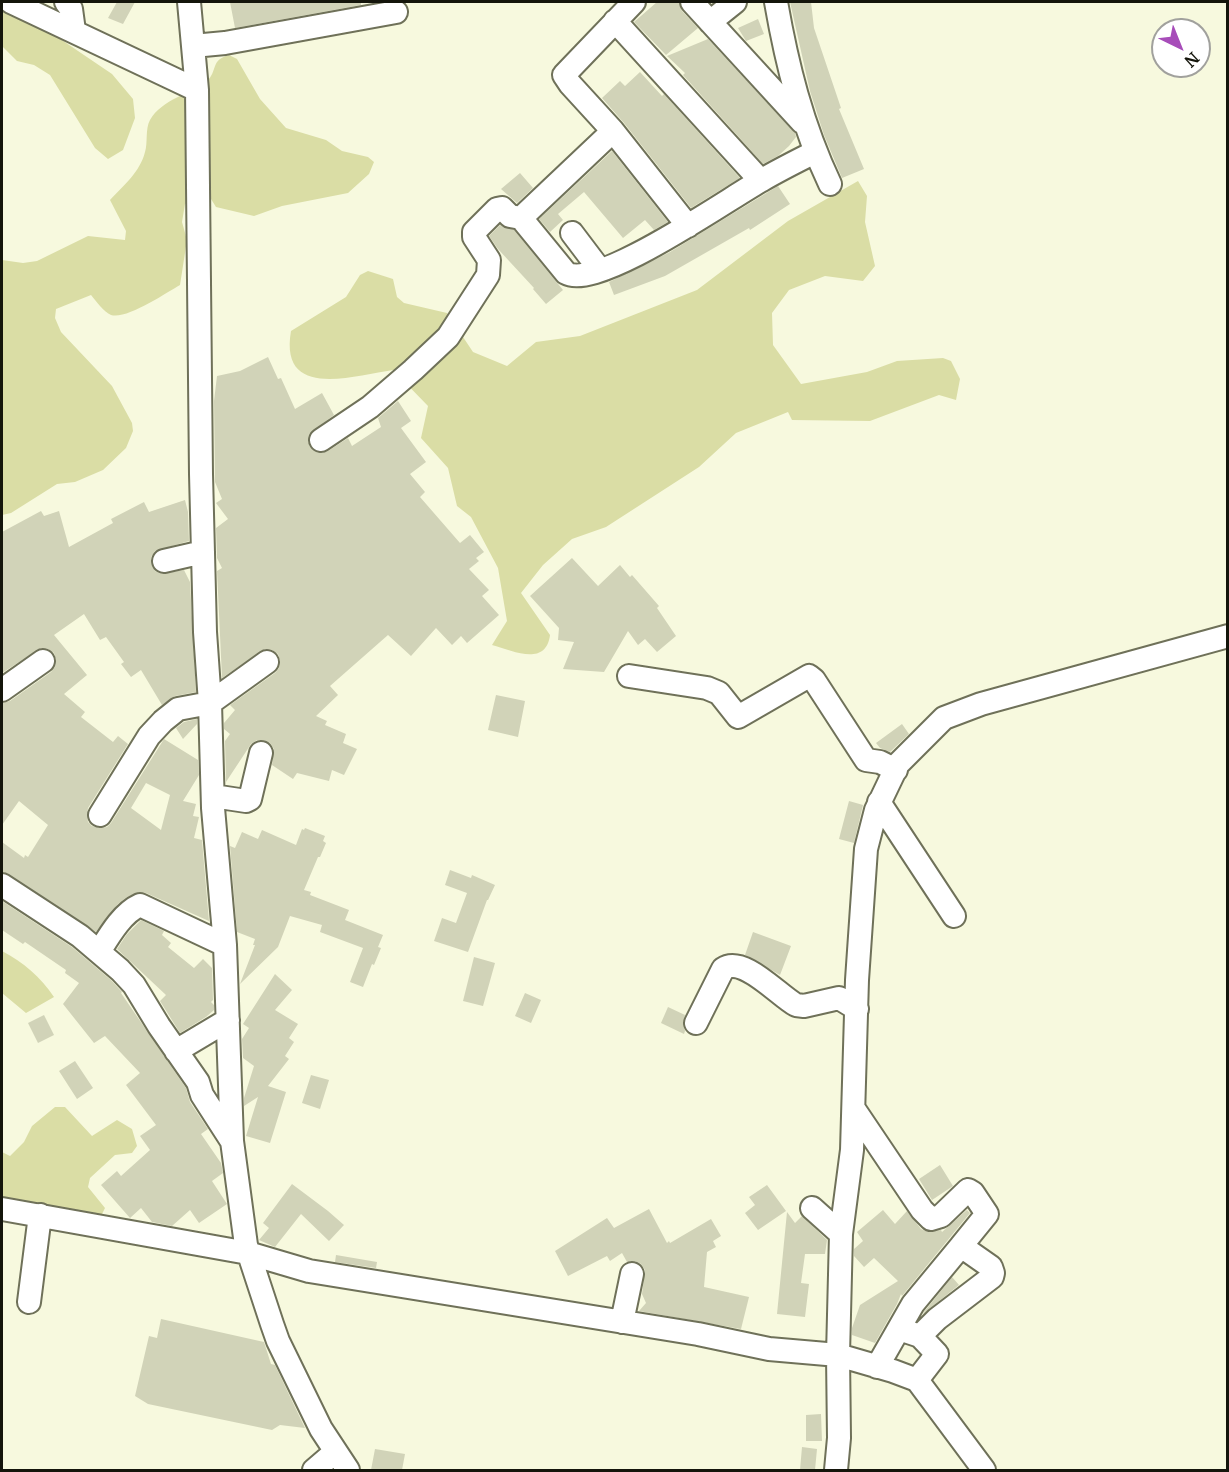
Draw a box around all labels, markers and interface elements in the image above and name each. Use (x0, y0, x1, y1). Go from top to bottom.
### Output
north arrow (1151, 18, 1211, 78)
text: N (1180, 48, 1203, 71)

